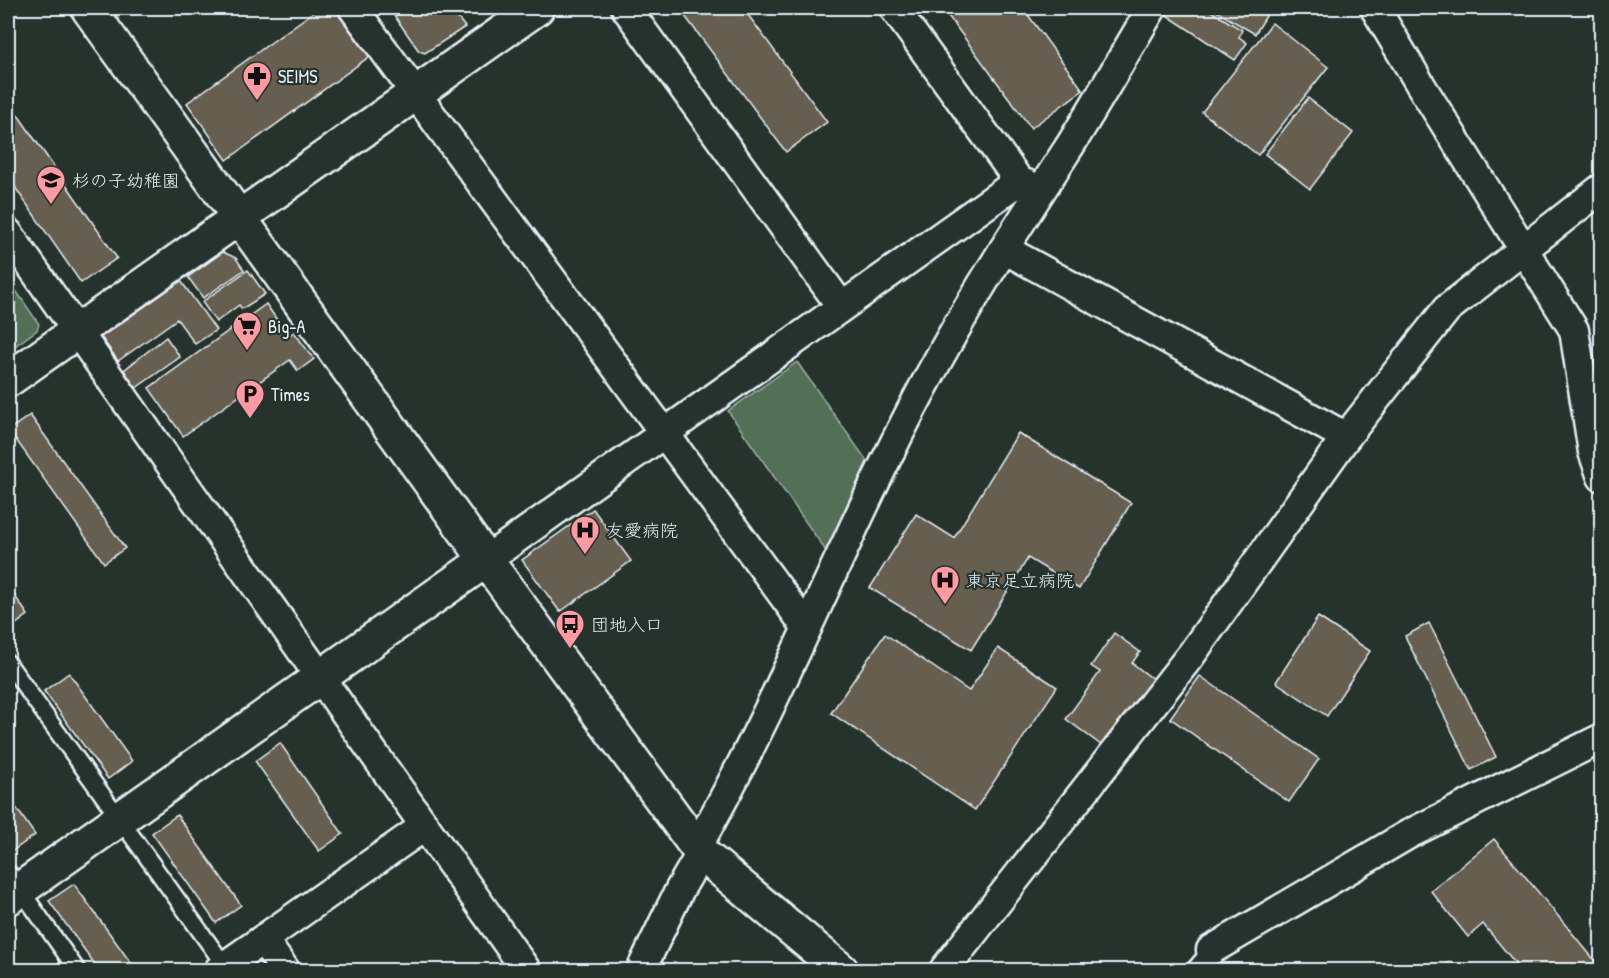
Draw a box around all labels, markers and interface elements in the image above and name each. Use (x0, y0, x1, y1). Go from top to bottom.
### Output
pharmacy icon: SEIMS (241, 60, 273, 102)
place label: SEIMS (278, 64, 317, 89)
school or university icon: 杉の子幼稚園 (35, 164, 67, 206)
place label: 杉の子幼稚園 (72, 168, 180, 193)
supermarket icon: Big-A (231, 310, 263, 352)
place label: Big-A (268, 314, 305, 339)
parking icon: Times (234, 378, 266, 420)
place label: Times (271, 382, 310, 407)
hospital icon: 友愛病院 (569, 514, 601, 556)
place label: 友愛病院 (606, 518, 678, 543)
hospital icon: 東京足立病院 (929, 564, 961, 606)
place label: 東京足立病院 (966, 568, 1074, 593)
bus stop icon: 団地入口 (554, 608, 586, 650)
place label: 団地入口 (591, 612, 663, 637)

